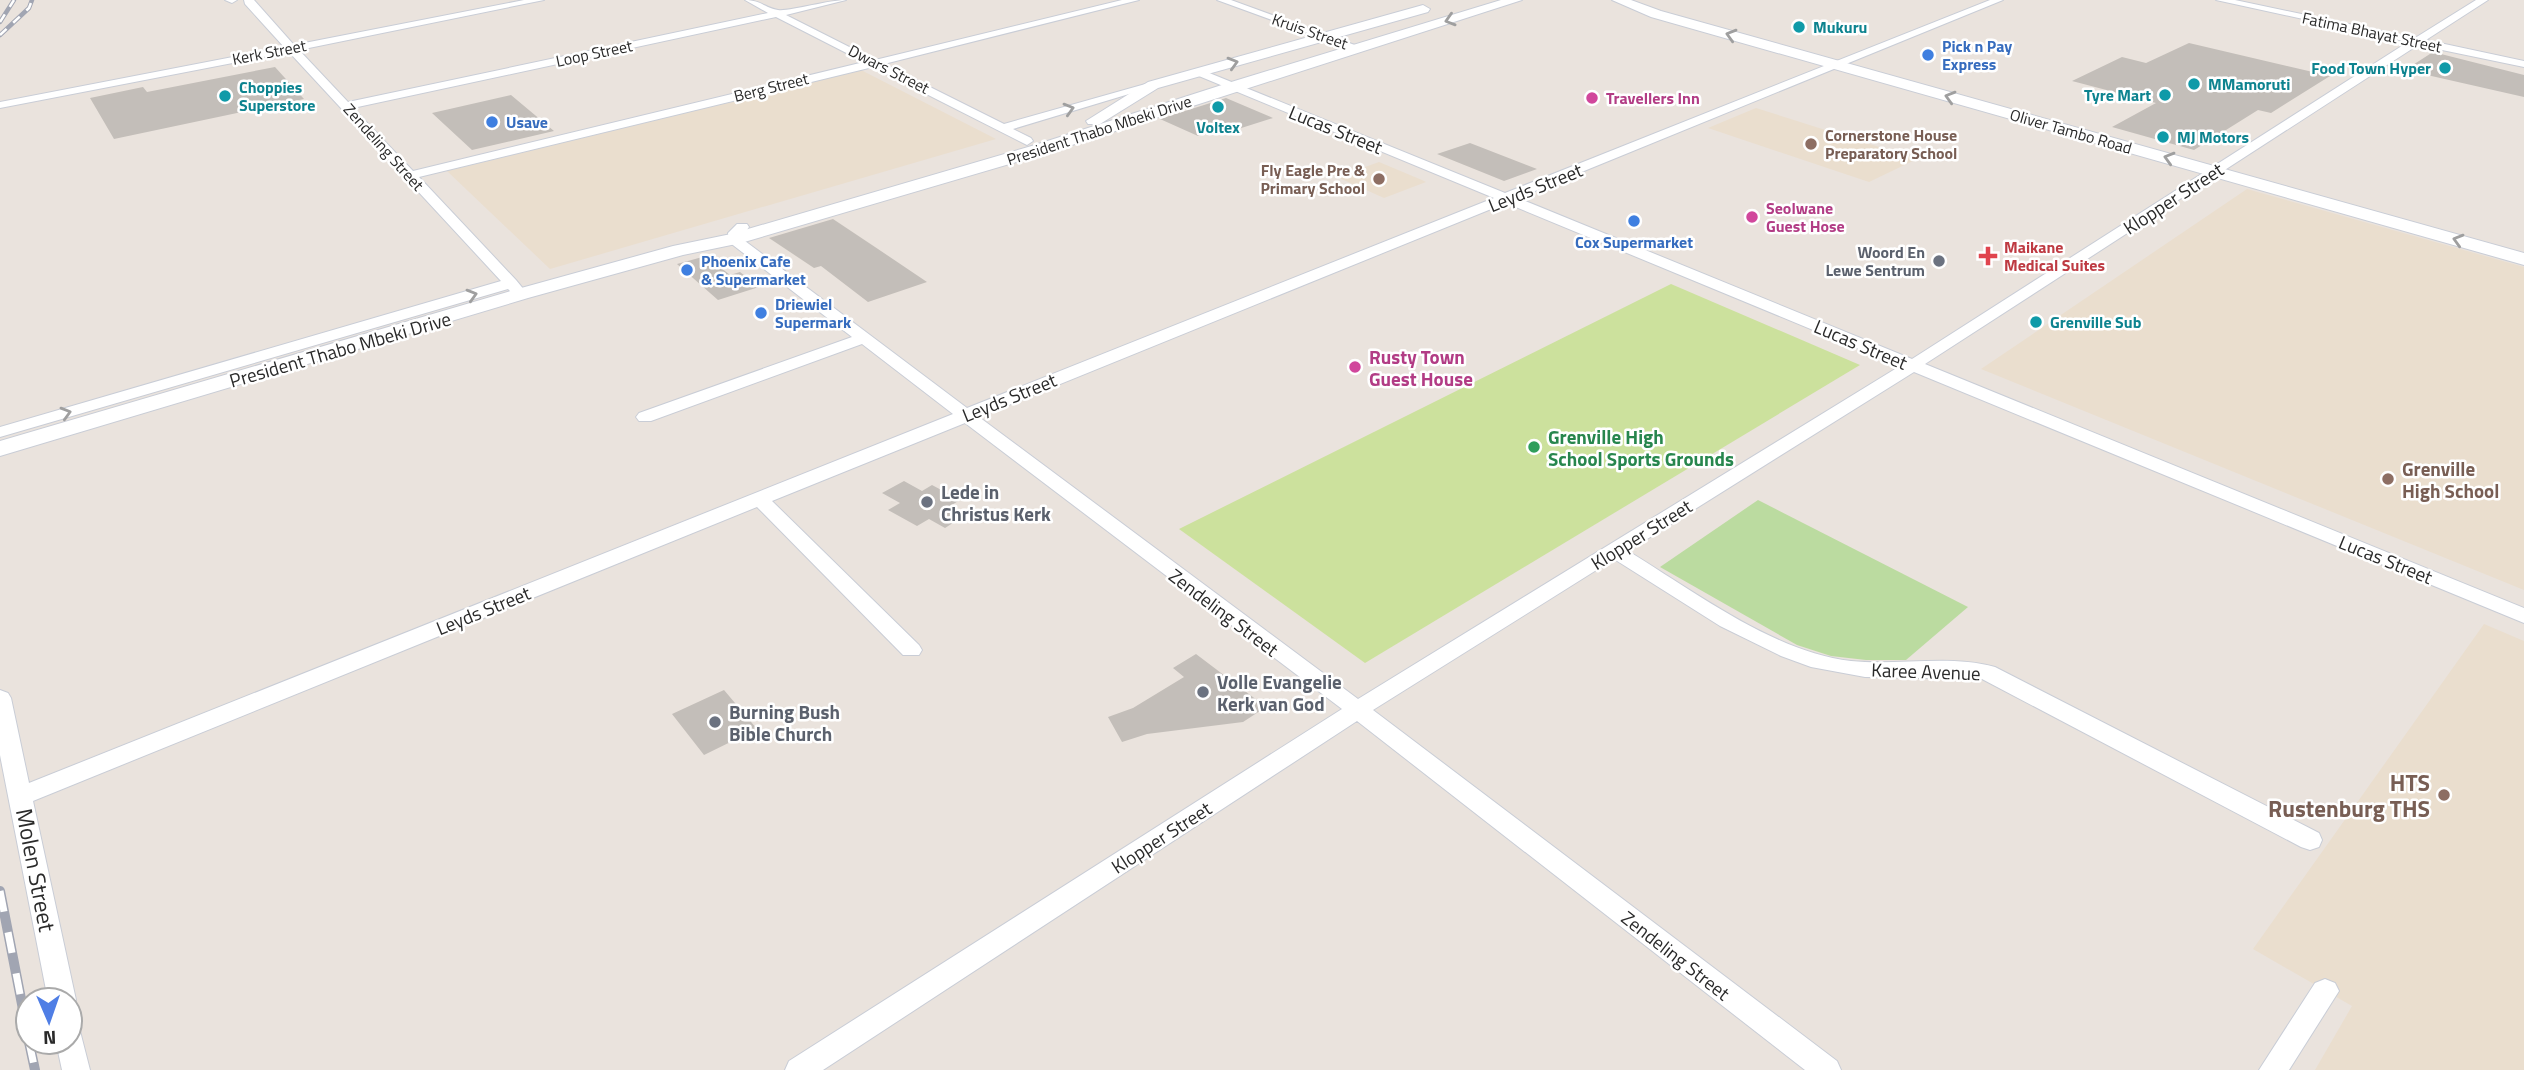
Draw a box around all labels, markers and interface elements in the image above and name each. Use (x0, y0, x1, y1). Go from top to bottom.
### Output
street label: Fatima Bhayat Street (2300, 5, 2444, 59)
street label: Kruis Street (1269, 7, 1352, 55)
one-way arrow (1444, 11, 1456, 26)
place label: Mukuru (1813, 15, 1867, 39)
marker: Mukuru (1791, 19, 1807, 35)
one-way arrow (1725, 29, 1737, 44)
street label: Kerk Street (230, 33, 308, 71)
street label: Loop Street (554, 33, 635, 73)
place label: Pick n Pay Express (1942, 34, 2012, 76)
street label: Dwars Street (844, 38, 934, 100)
marker: Pick n Pay Express (1920, 47, 1936, 63)
one-way arrow (1226, 56, 1238, 71)
place label: Food Town Hyper (2311, 56, 2431, 80)
marker: Food Town Hyper (2437, 60, 2453, 76)
street label: Berg Street (731, 66, 811, 108)
place label: MMamoruti (2208, 72, 2290, 96)
place label: Choppies Superstore (239, 75, 315, 117)
marker: MMamoruti (2186, 76, 2202, 92)
place label: Tyre Mart (2084, 83, 2151, 107)
place label: Travellers Inn (1606, 86, 1700, 110)
marker: Tyre Mart (2157, 87, 2173, 103)
marker: Choppies Superstore (217, 88, 233, 104)
street label: President Thabo Mbeki Drive (1003, 89, 1195, 171)
marker: Travellers Inn (1584, 90, 1600, 106)
one-way arrow (1944, 90, 1956, 105)
street label: Lucas Street (1285, 97, 1388, 161)
street label: Zendeling Street (338, 98, 430, 196)
marker: Voltex (1210, 99, 1226, 115)
one-way arrow (1063, 102, 1075, 117)
street label: Oliver Tambo Road (2007, 102, 2135, 160)
place label: Usave (506, 110, 548, 134)
marker: Usave (484, 114, 500, 130)
place label: Voltex (1196, 115, 1240, 139)
place label: Cornerstone House Preparatory School (1825, 123, 1957, 165)
place label: MJ Motors (2177, 125, 2249, 149)
marker: MJ Motors (2155, 129, 2171, 145)
marker: Cornerstone House Preparatory School (1803, 136, 1819, 152)
one-way arrow (2163, 152, 2175, 167)
street label: Klopper Street (2117, 154, 2229, 241)
street label: Leyds Street (1483, 155, 1587, 219)
place label: Fly Eagle Pre & Primary School (1260, 158, 1366, 200)
marker: Fly Eagle Pre & Primary School (1371, 171, 1387, 187)
place label: Seolwane Guest Hose (1766, 196, 1845, 238)
marker: Seolwane Guest Hose (1744, 209, 1760, 225)
marker: Cox Supermarket (1626, 213, 1642, 229)
place label: Cox Supermarket (1575, 230, 1693, 254)
one-way arrow (2453, 234, 2465, 249)
place label: Maikane Medical Suites (2004, 235, 2105, 277)
place label: Woord En Lewe Sentrum (1825, 240, 1925, 282)
marker: Maikane Medical Suites (1978, 246, 1998, 266)
place label: Phoenix Cafe & Supermarket (701, 249, 806, 291)
marker: Woord En Lewe Sentrum (1931, 253, 1947, 269)
marker: Phoenix Cafe & Supermarket (679, 262, 695, 278)
one-way arrow (466, 288, 478, 303)
place label: Driewiel Supermark (775, 292, 852, 334)
street label: President Thabo Mbeki Drive (226, 303, 454, 395)
marker: Driewiel Supermark (753, 305, 769, 321)
place label: Grenville Sub (2050, 310, 2142, 334)
street label: Lucas Street (1810, 311, 1912, 377)
marker: Grenville Sub (2028, 314, 2044, 330)
place label: Rusty Town Guest House (1369, 342, 1473, 393)
marker: Rusty Town Guest House (1347, 359, 1363, 375)
street label: Leyds Street (957, 365, 1061, 429)
one-way arrow (59, 406, 71, 421)
place label: Grenville High School Sports Grounds (1548, 422, 1734, 473)
marker: Grenville High School Sports Grounds (1526, 439, 1542, 455)
place label: Grenville High School (2402, 454, 2499, 505)
marker: Grenville High School (2380, 471, 2396, 487)
place label: Lede in Christus Kerk (941, 477, 1051, 528)
street label: Klopper Street (1585, 491, 1698, 577)
marker: Lede in Christus Kerk (919, 494, 935, 510)
street label: Lucas Street (2335, 527, 2438, 591)
street label: Zendeling Street (1163, 561, 1285, 663)
street label: Leyds Street (431, 578, 535, 642)
street label: Karee Avenue (1871, 655, 1981, 687)
place label: Volle Evangelie Kerk van God (1217, 667, 1342, 718)
marker: Volle Evangelie Kerk van God (1195, 684, 1211, 700)
place label: Burning Bush Bible Church (729, 697, 840, 748)
marker: Burning Bush Bible Church (707, 714, 723, 730)
place label: HTS Rustenburg THS (2268, 765, 2430, 826)
marker: HTS Rustenburg THS (2436, 787, 2452, 803)
street label: Klopper Street (1105, 793, 1217, 880)
street label: Molen Street (7, 805, 65, 935)
street label: Zendeling Street (1615, 903, 1737, 1007)
north arrow (14, 986, 84, 1056)
text: N (43, 1024, 57, 1053)

